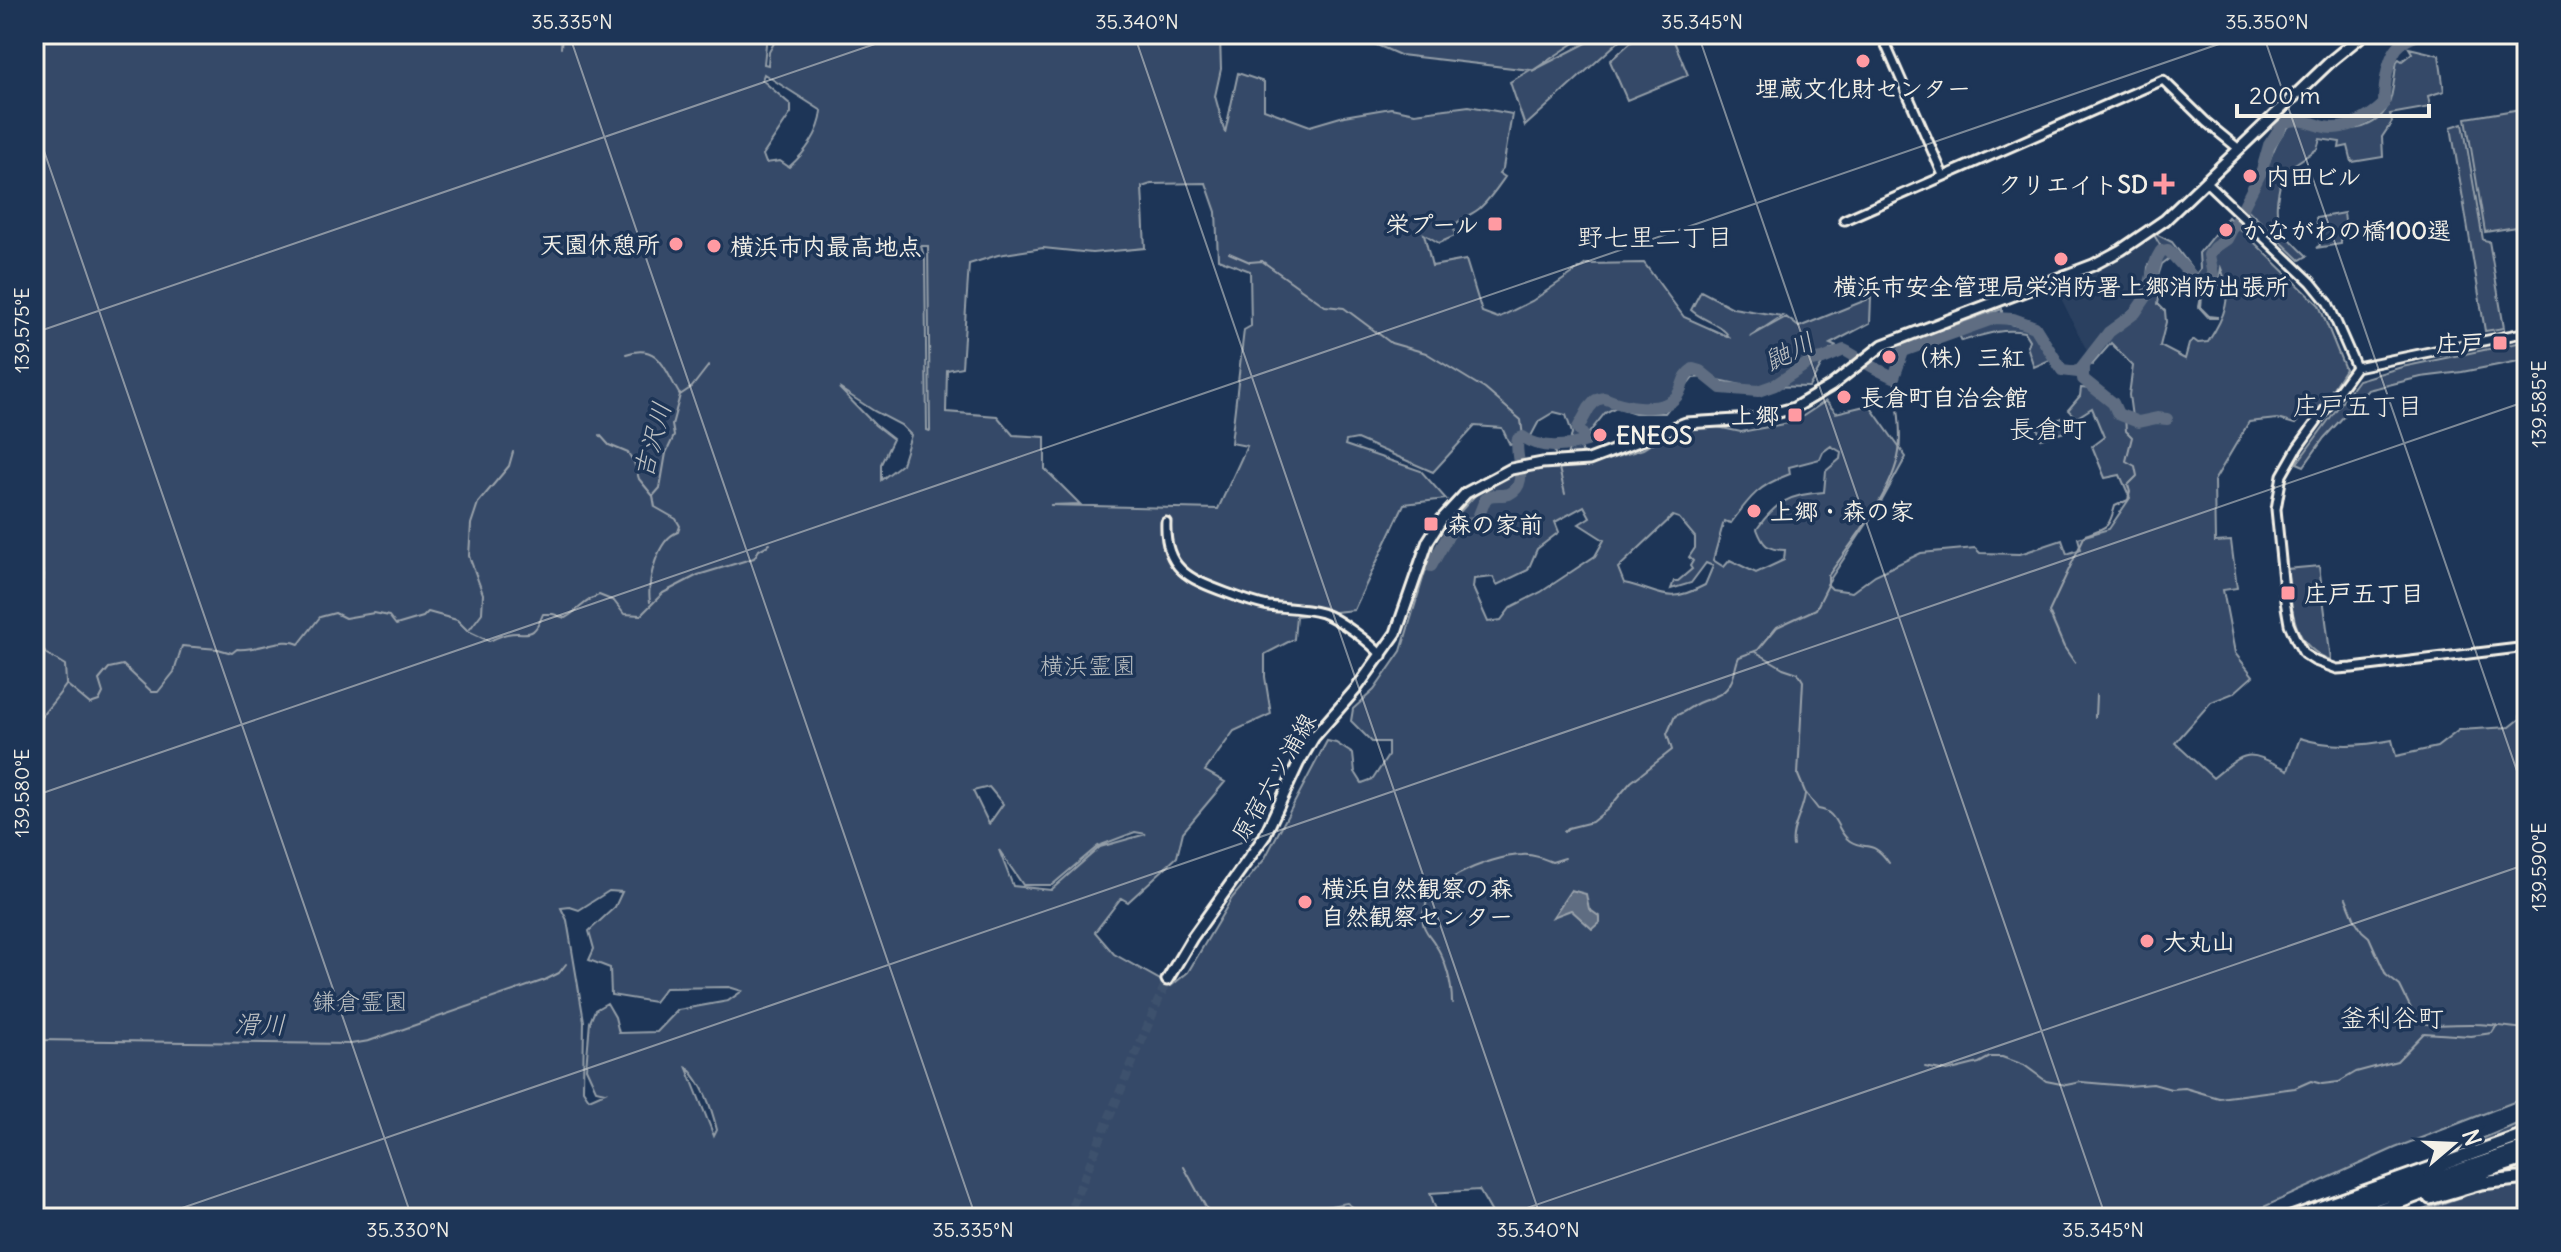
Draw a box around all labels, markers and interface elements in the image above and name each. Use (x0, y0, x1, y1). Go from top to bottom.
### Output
text: 35.335°N (531, 9, 613, 34)
text: 35.340°N (1095, 9, 1179, 34)
text: 35.345°N (1661, 9, 1743, 34)
text: 35.350°N (2225, 9, 2309, 34)
marker: 埋蔵文化財センター (1854, 52, 1872, 70)
scale bar (2237, 68, 2429, 118)
place label: 埋蔵文化財センター (1755, 73, 1971, 103)
text: 200 m (2249, 80, 2321, 110)
place label: 内田ビル (2266, 161, 2362, 191)
marker: 内田ビル (2241, 167, 2259, 185)
place label: クリエイトSD (1998, 169, 2148, 199)
marker: クリエイトSD (2155, 175, 2173, 193)
place label: 栄プール (1385, 209, 1479, 239)
marker: 栄プール (1486, 215, 1504, 233)
place label: かながわの橋100選 (2242, 215, 2451, 245)
district label: 野七里二丁目 (1577, 220, 1733, 253)
marker: かながわの橋100選 (2217, 221, 2235, 239)
place label: 天園休憩所 (540, 229, 660, 259)
place label: 横浜市内最高地点 (730, 231, 922, 261)
marker: 天園休憩所 (667, 235, 685, 253)
marker: 横浜市内最高地点 (705, 237, 723, 255)
marker: 横浜市安全管理局栄消防署上郷消防出張所 (2052, 250, 2070, 268)
place label: 横浜市安全管理局栄消防署上郷消防出張所 (1833, 271, 2289, 301)
text: 139.575°E (9, 287, 34, 373)
water label: 鼬川 (1758, 325, 1820, 377)
place label: 庄戸 (2436, 328, 2484, 358)
marker: 庄戸 (2491, 334, 2509, 352)
place label: （株）三紅 (1905, 342, 2025, 372)
marker: （株）三紅 (1880, 348, 1898, 366)
text: 139.585°E (2526, 360, 2551, 448)
place label: 長倉町自治会館 (1860, 382, 2028, 412)
marker: 長倉町自治会館 (1835, 388, 1853, 406)
district label: 庄戸五丁目 (2293, 389, 2423, 422)
water label: 吉沢川 (626, 398, 678, 482)
place label: 上郷 (1731, 400, 1779, 430)
marker: 上郷 (1786, 406, 1804, 424)
district label: 長倉町 (2009, 412, 2087, 445)
place label: ENEOS (1616, 420, 1692, 450)
marker: ENEOS (1591, 426, 1609, 444)
place label: 上郷・森の家 (1770, 496, 1914, 526)
marker: 上郷・森の家 (1745, 502, 1763, 520)
place label: 森の家前 (1447, 509, 1543, 539)
marker: 森の家前 (1422, 515, 1440, 533)
place label: 庄戸五丁目 (2304, 578, 2424, 608)
marker: 庄戸五丁目 (2279, 584, 2297, 602)
park label: 横浜霊園 (1040, 650, 1136, 680)
street label: 原宿六ツ浦線 (1224, 707, 1322, 847)
text: 139.580°E (9, 748, 34, 838)
text: 139.590°E (2526, 822, 2551, 912)
place label: 横浜自然観察の森 自然観察センター (1321, 873, 1513, 931)
marker: 横浜自然観察の森 自然観察センター (1296, 893, 1314, 911)
place label: 大丸山 (2163, 926, 2235, 956)
marker: 大丸山 (2138, 932, 2156, 950)
park label: 鎌倉霊園 (312, 986, 408, 1016)
district label: 釜利谷町 (2340, 1001, 2444, 1034)
water label: 滑川 (234, 1007, 286, 1041)
north arrow (2413, 1104, 2493, 1184)
text: N (2456, 1126, 2488, 1149)
text: 35.330°N (366, 1217, 450, 1242)
text: 35.335°N (932, 1217, 1014, 1242)
text: 35.340°N (1496, 1217, 1580, 1242)
text: 35.345°N (2062, 1217, 2144, 1242)

